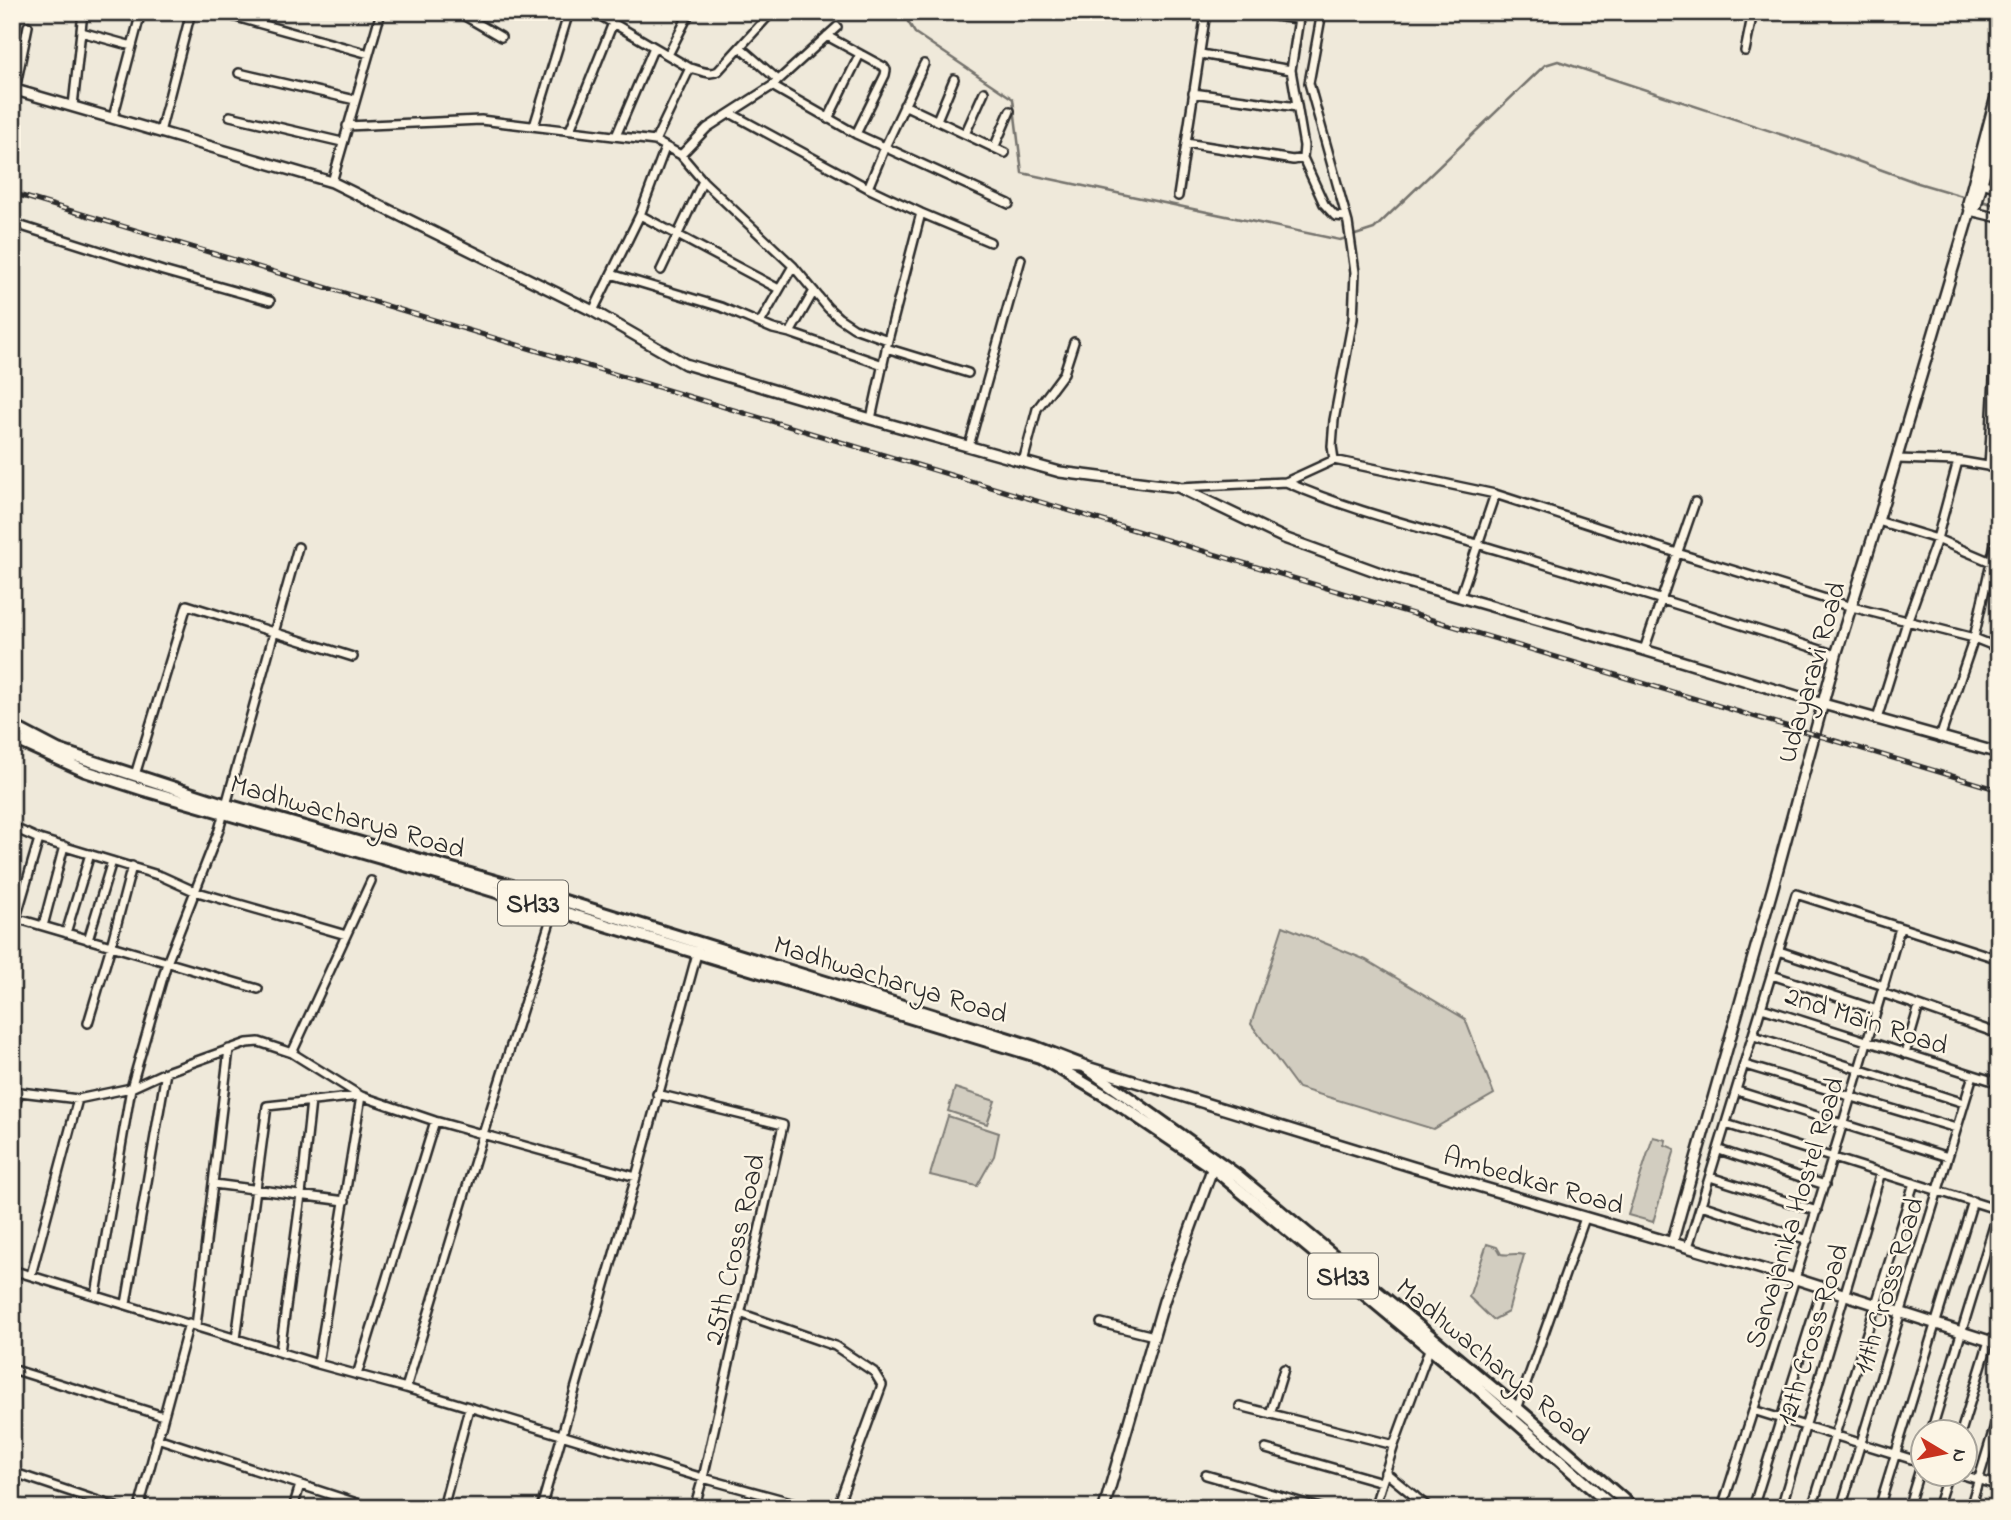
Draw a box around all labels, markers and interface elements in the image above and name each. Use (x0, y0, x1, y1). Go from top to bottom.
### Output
street label: Udayaravi Road (1768, 577, 1859, 768)
street label: Madhwacharya Road (225, 765, 470, 872)
road number: SH33 (498, 880, 568, 926)
street label: Madhwacharya Road (768, 926, 1012, 1037)
street label: 2nd Main Road (1779, 977, 1953, 1068)
street label: Sarvajanika Hostel Road (1736, 1072, 1857, 1354)
street label: Ambedkar Road (1438, 1137, 1628, 1228)
street label: 25th Cross Road (695, 1150, 778, 1349)
street label: 11th Cross Road (1844, 1193, 1937, 1379)
street label: 12th Cross Road (1767, 1239, 1861, 1431)
road number: SH33 (1308, 1254, 1378, 1298)
street label: Madhwacharya Road (1386, 1269, 1598, 1457)
north arrow (1910, 1418, 1980, 1488)
text: N (1944, 1447, 1973, 1464)

